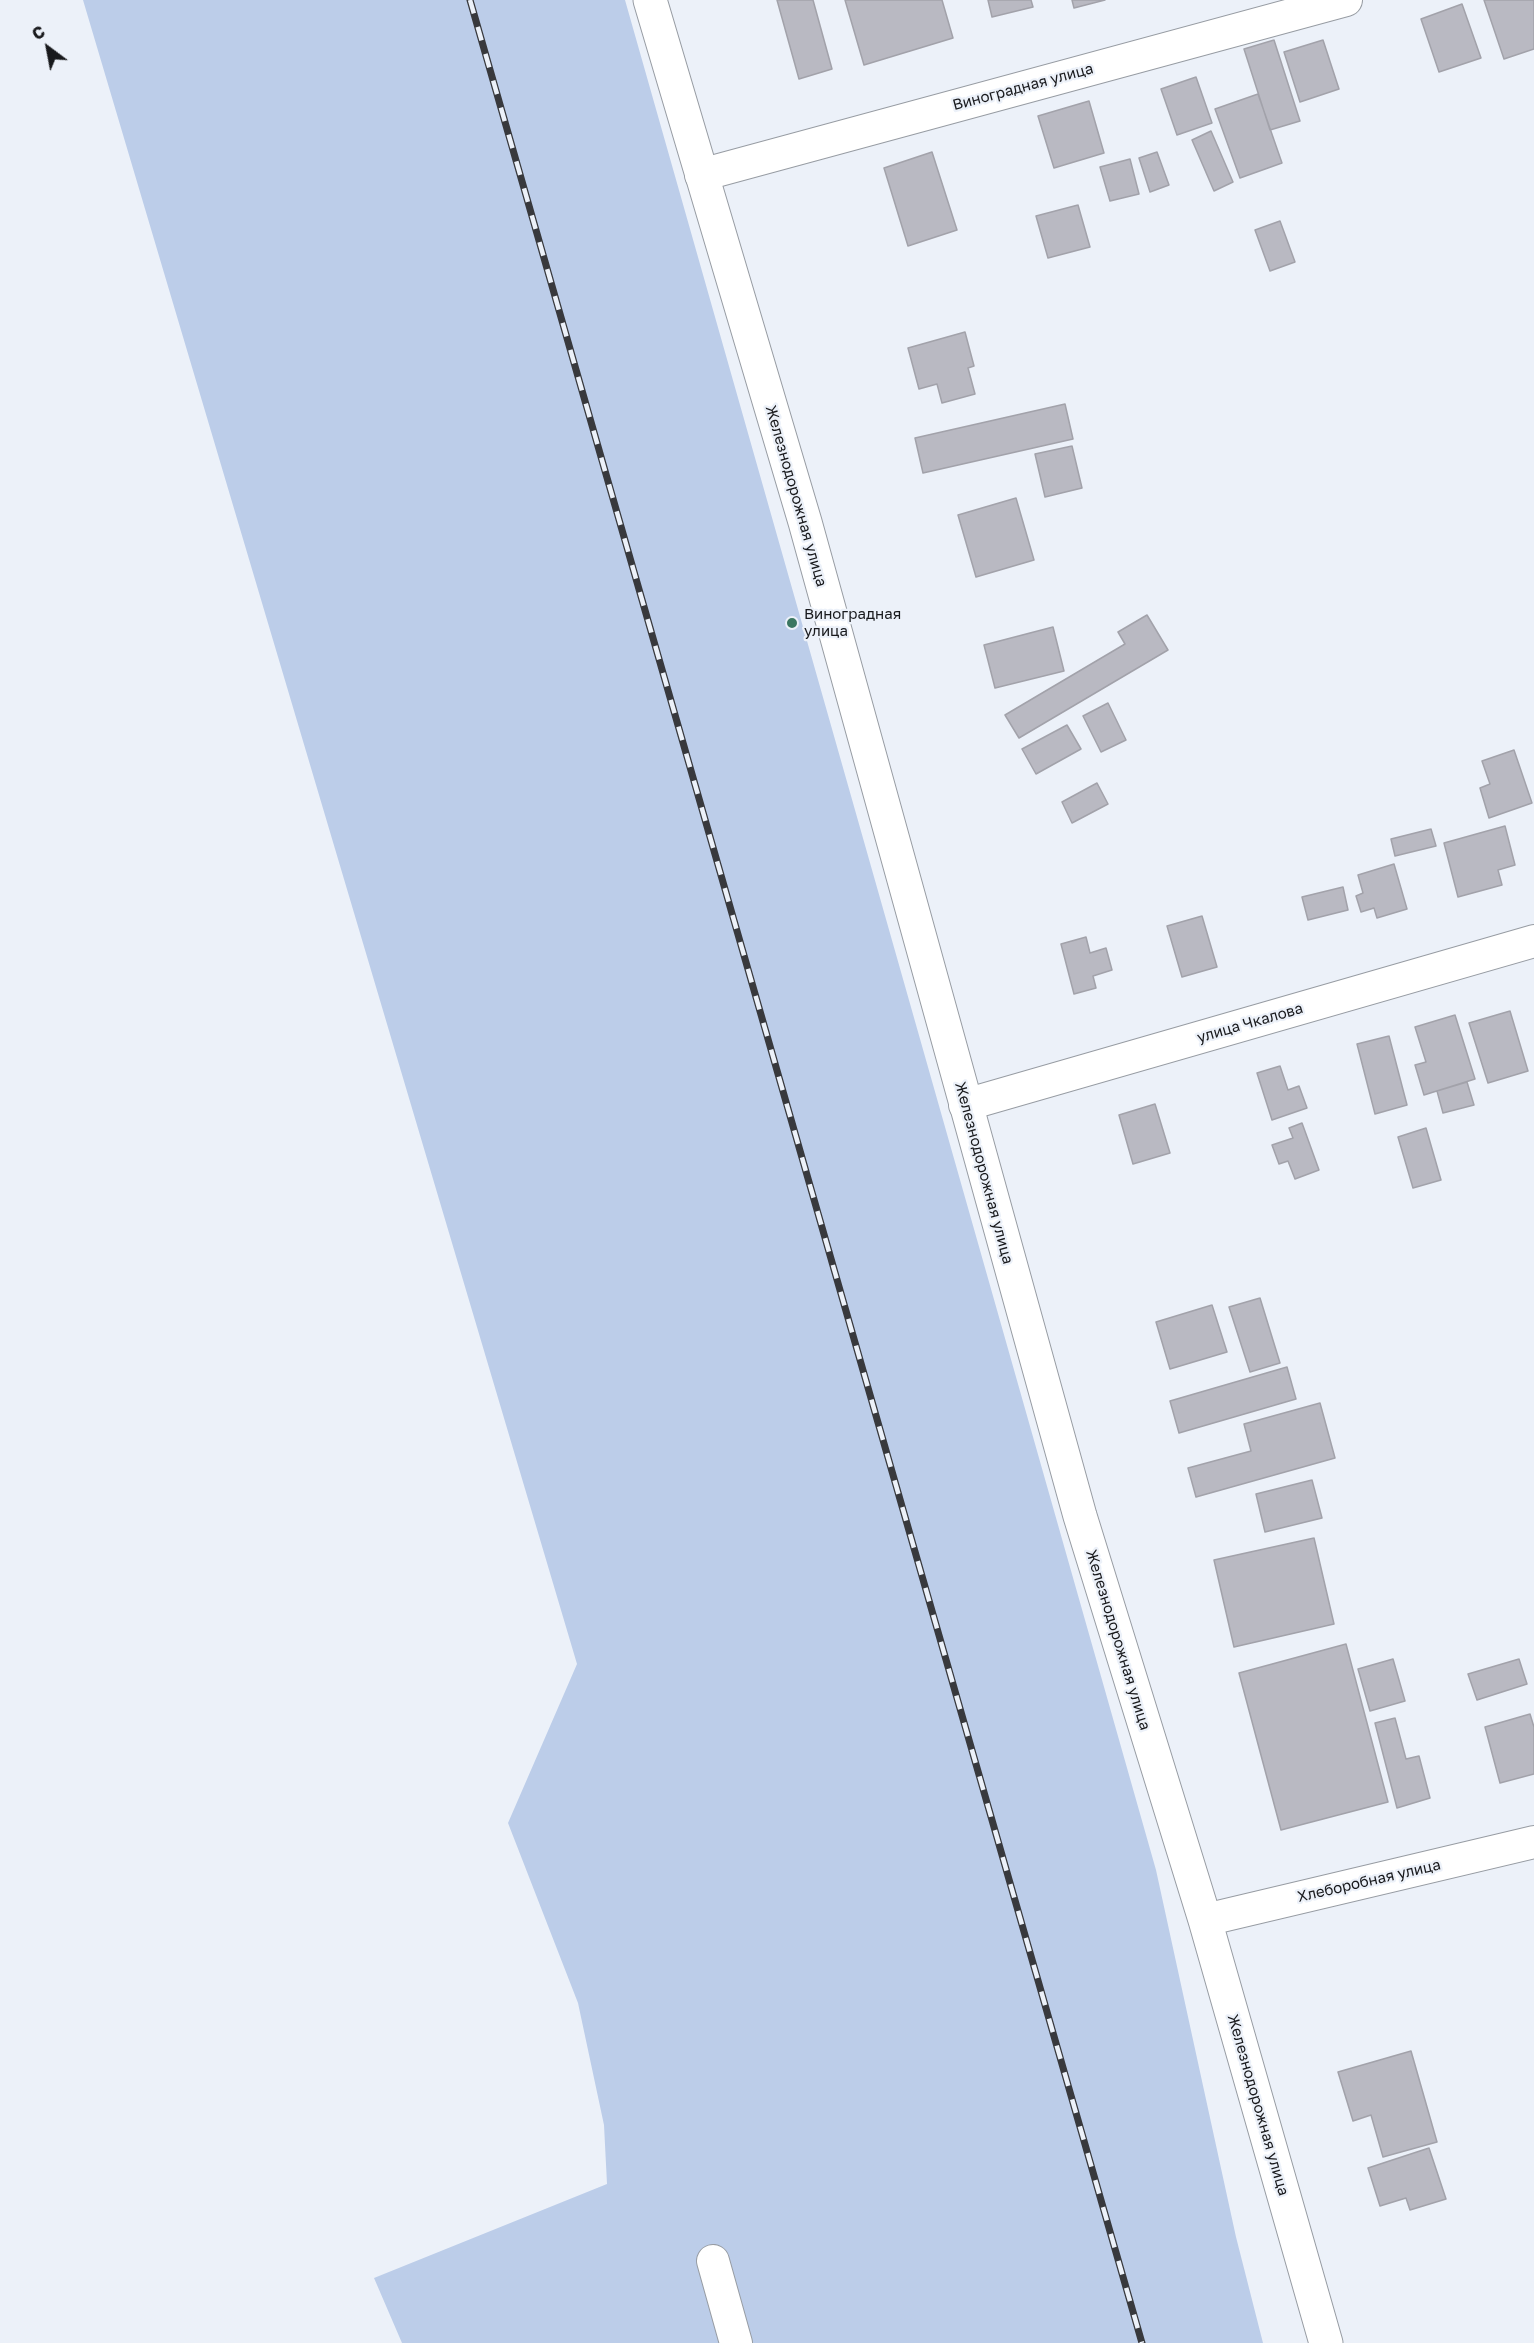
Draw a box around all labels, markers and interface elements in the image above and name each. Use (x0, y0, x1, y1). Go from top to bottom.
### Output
north arrow (18, 18, 78, 78)
text: С (28, 21, 49, 44)
street label: Виноградная улица (951, 60, 1095, 114)
street label: Железнодорожная улица (761, 403, 831, 589)
place label: Виноградная улица (804, 605, 901, 640)
marker: Виноградная улица (785, 616, 799, 630)
street label: улица Чкалова (1195, 999, 1305, 1047)
street label: Железнодорожная улица (951, 1080, 1017, 1266)
street label: Железнодорожная улица (1082, 1548, 1154, 1732)
street label: Хлеборобная улица (1296, 1856, 1442, 1906)
street label: Железнодорожная улица (1223, 2012, 1293, 2198)

